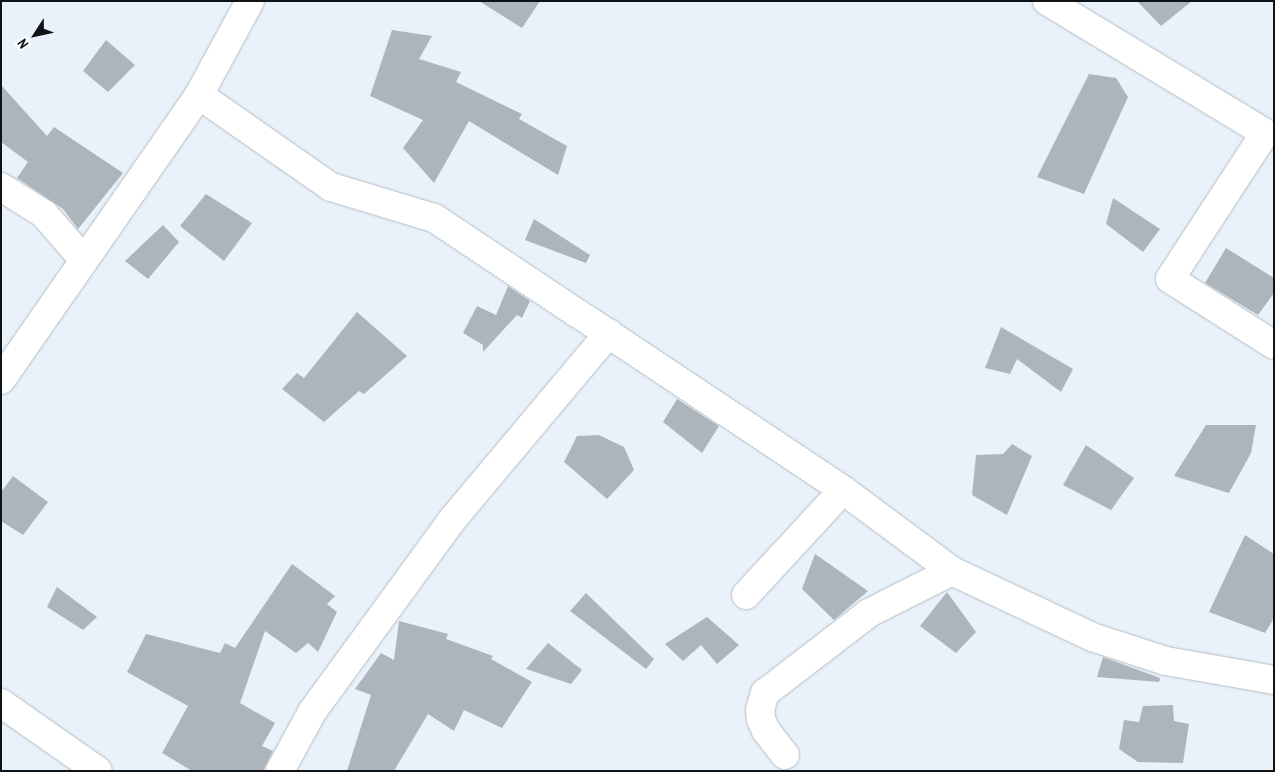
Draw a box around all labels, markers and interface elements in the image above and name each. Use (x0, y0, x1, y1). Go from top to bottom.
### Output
north arrow (10, 10, 60, 60)
text: N (13, 35, 32, 52)

